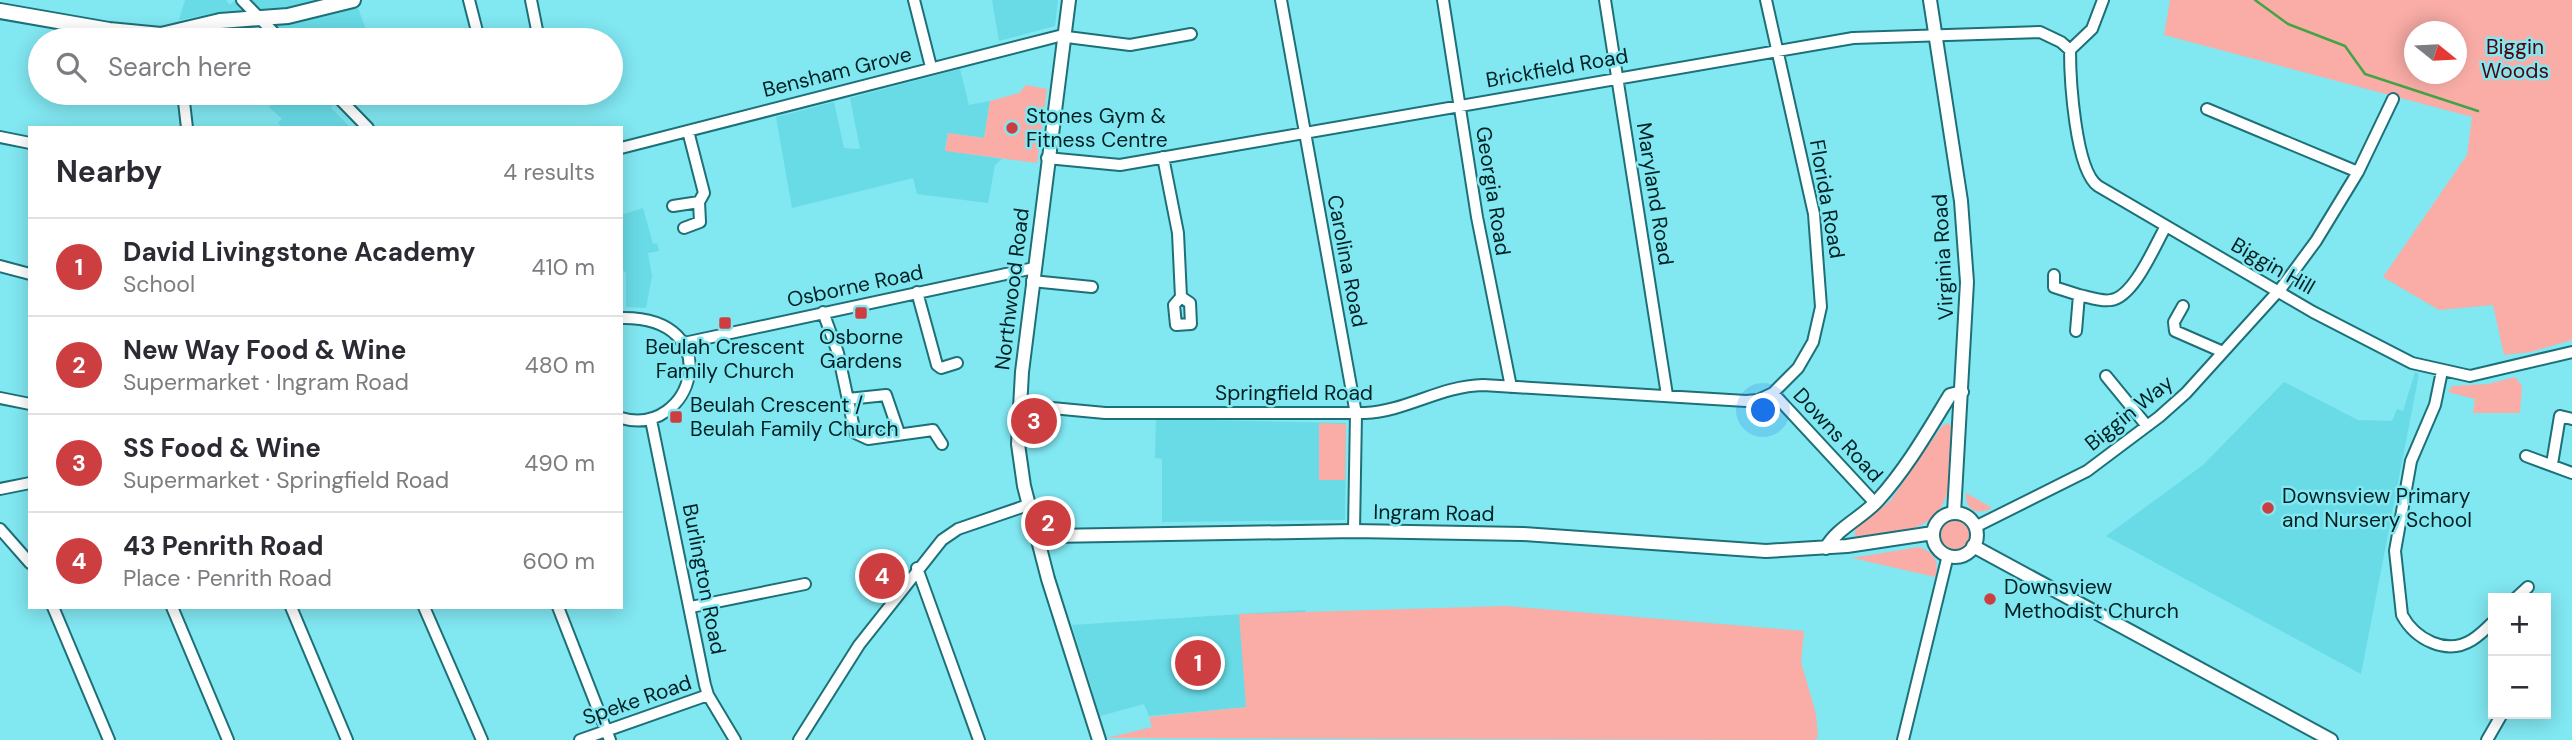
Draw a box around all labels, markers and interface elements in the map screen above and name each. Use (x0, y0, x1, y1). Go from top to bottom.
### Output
north arrow (2404, 21, 2467, 84)
search box (28, 28, 623, 105)
park label: Biggin Woods (2481, 33, 2549, 85)
street label: Bensham Grove (760, 40, 915, 104)
street label: Brickfield Road (1484, 42, 1630, 94)
icon: search (52, 48, 90, 86)
text: Search here (108, 50, 251, 84)
place label: Stones Gym & Fitness Centre (1026, 102, 1168, 154)
marker: Stones Gym & Fitness Centre (1004, 120, 1020, 136)
street label: Maryland Road (1630, 121, 1680, 267)
street label: Georgia Road (1469, 124, 1517, 258)
street label: Florida Road (1803, 137, 1851, 261)
text: Nearby (56, 152, 162, 191)
text: 4 results (503, 157, 595, 187)
street label: Carolina Road (1320, 193, 1374, 329)
street label: Virginia Road (1926, 193, 1960, 321)
street label: Northwood Road (988, 206, 1036, 372)
street label: Biggin Hill (2226, 231, 2320, 301)
text: David Livingstone Academy (123, 235, 475, 269)
text: 1 (75, 252, 83, 282)
text: 410 m (532, 252, 595, 282)
street label: Osborne Road (784, 258, 926, 314)
text: School (123, 269, 195, 299)
marker: Osborne Gardens (853, 305, 869, 321)
marker: Beulah Crescent Family Church (717, 315, 733, 331)
place label: Osborne Gardens (819, 323, 903, 375)
text: New Way Food & Wine (123, 333, 406, 367)
place label: Beulah Crescent Family Church (645, 333, 805, 385)
text: 2 (72, 350, 86, 380)
text: 480 m (525, 350, 595, 380)
text: Supermarket · Ingram Road (123, 367, 409, 397)
street label: Biggin Way (2079, 369, 2179, 457)
street label: Springfield Road (1215, 379, 1373, 407)
street label: Downs Road (1787, 382, 1889, 488)
place label: Beulah Crescent / Beulah Family Church (690, 391, 899, 443)
your location (1746, 393, 1780, 427)
pin: 3 (1011, 395, 1057, 447)
marker: Beulah Crescent / Beulah Family Church (668, 409, 684, 425)
text: SS Food & Wine (123, 431, 321, 465)
text: 3 (72, 448, 86, 478)
text: 490 m (524, 448, 595, 478)
text: Supermarket · Springfield Road (123, 465, 449, 495)
place label: Downsview Primary and Nursery School (2282, 482, 2472, 534)
pin: 2 (1025, 497, 1071, 549)
street label: Ingram Road (1373, 498, 1495, 528)
marker: Downsview Primary and Nursery School (2260, 500, 2276, 516)
street label: Burlington Road (676, 501, 732, 657)
text: 43 Penrith Road (123, 529, 324, 563)
text: 4 (72, 546, 86, 576)
text: 600 m (522, 546, 595, 576)
pin: 4 (859, 550, 905, 602)
text: Place · Penrith Road (123, 563, 332, 593)
place label: Downsview Methodist Church (2004, 573, 2179, 625)
marker: Downsview Methodist Church (1982, 591, 1998, 607)
map controls (2488, 593, 2551, 719)
button: + (2488, 593, 2551, 656)
pin: 1 (1175, 637, 1221, 689)
button: − (2488, 656, 2551, 719)
street label: Speke Road (579, 668, 695, 732)

